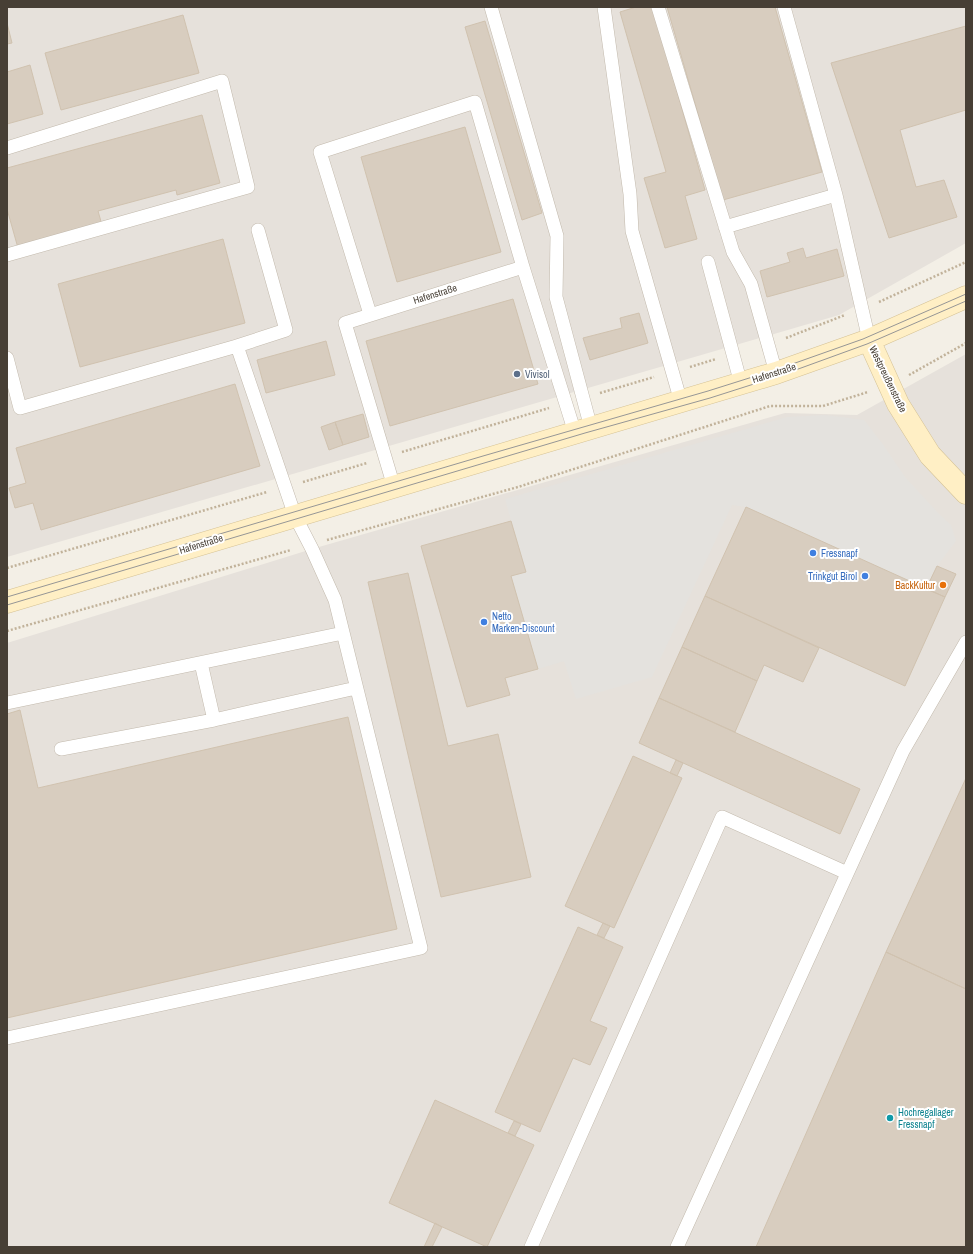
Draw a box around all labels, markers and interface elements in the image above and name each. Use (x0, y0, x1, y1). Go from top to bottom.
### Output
street label: Hafenstraße (412, 281, 459, 307)
street label: Westpreußenstraße (866, 344, 910, 415)
street label: Hafenstraße (751, 360, 798, 386)
place label: Vivisol (525, 368, 550, 381)
marker: Vivisol (512, 369, 522, 379)
street label: Hafenstraße (178, 531, 225, 557)
place label: Fressnapf (821, 547, 858, 560)
marker: Fressnapf (808, 548, 818, 558)
place label: Trinkgut Birol (808, 570, 857, 583)
marker: Trinkgut Birol (860, 571, 870, 581)
place label: BackKultur (895, 579, 935, 592)
marker: BackKultur (938, 580, 948, 590)
place label: Netto Marken-Discount (492, 610, 555, 635)
marker: Netto Marken-Discount (479, 617, 489, 627)
place label: Hochregallager Fressnapf (898, 1106, 954, 1131)
marker: Hochregallager Fressnapf (885, 1113, 895, 1123)

